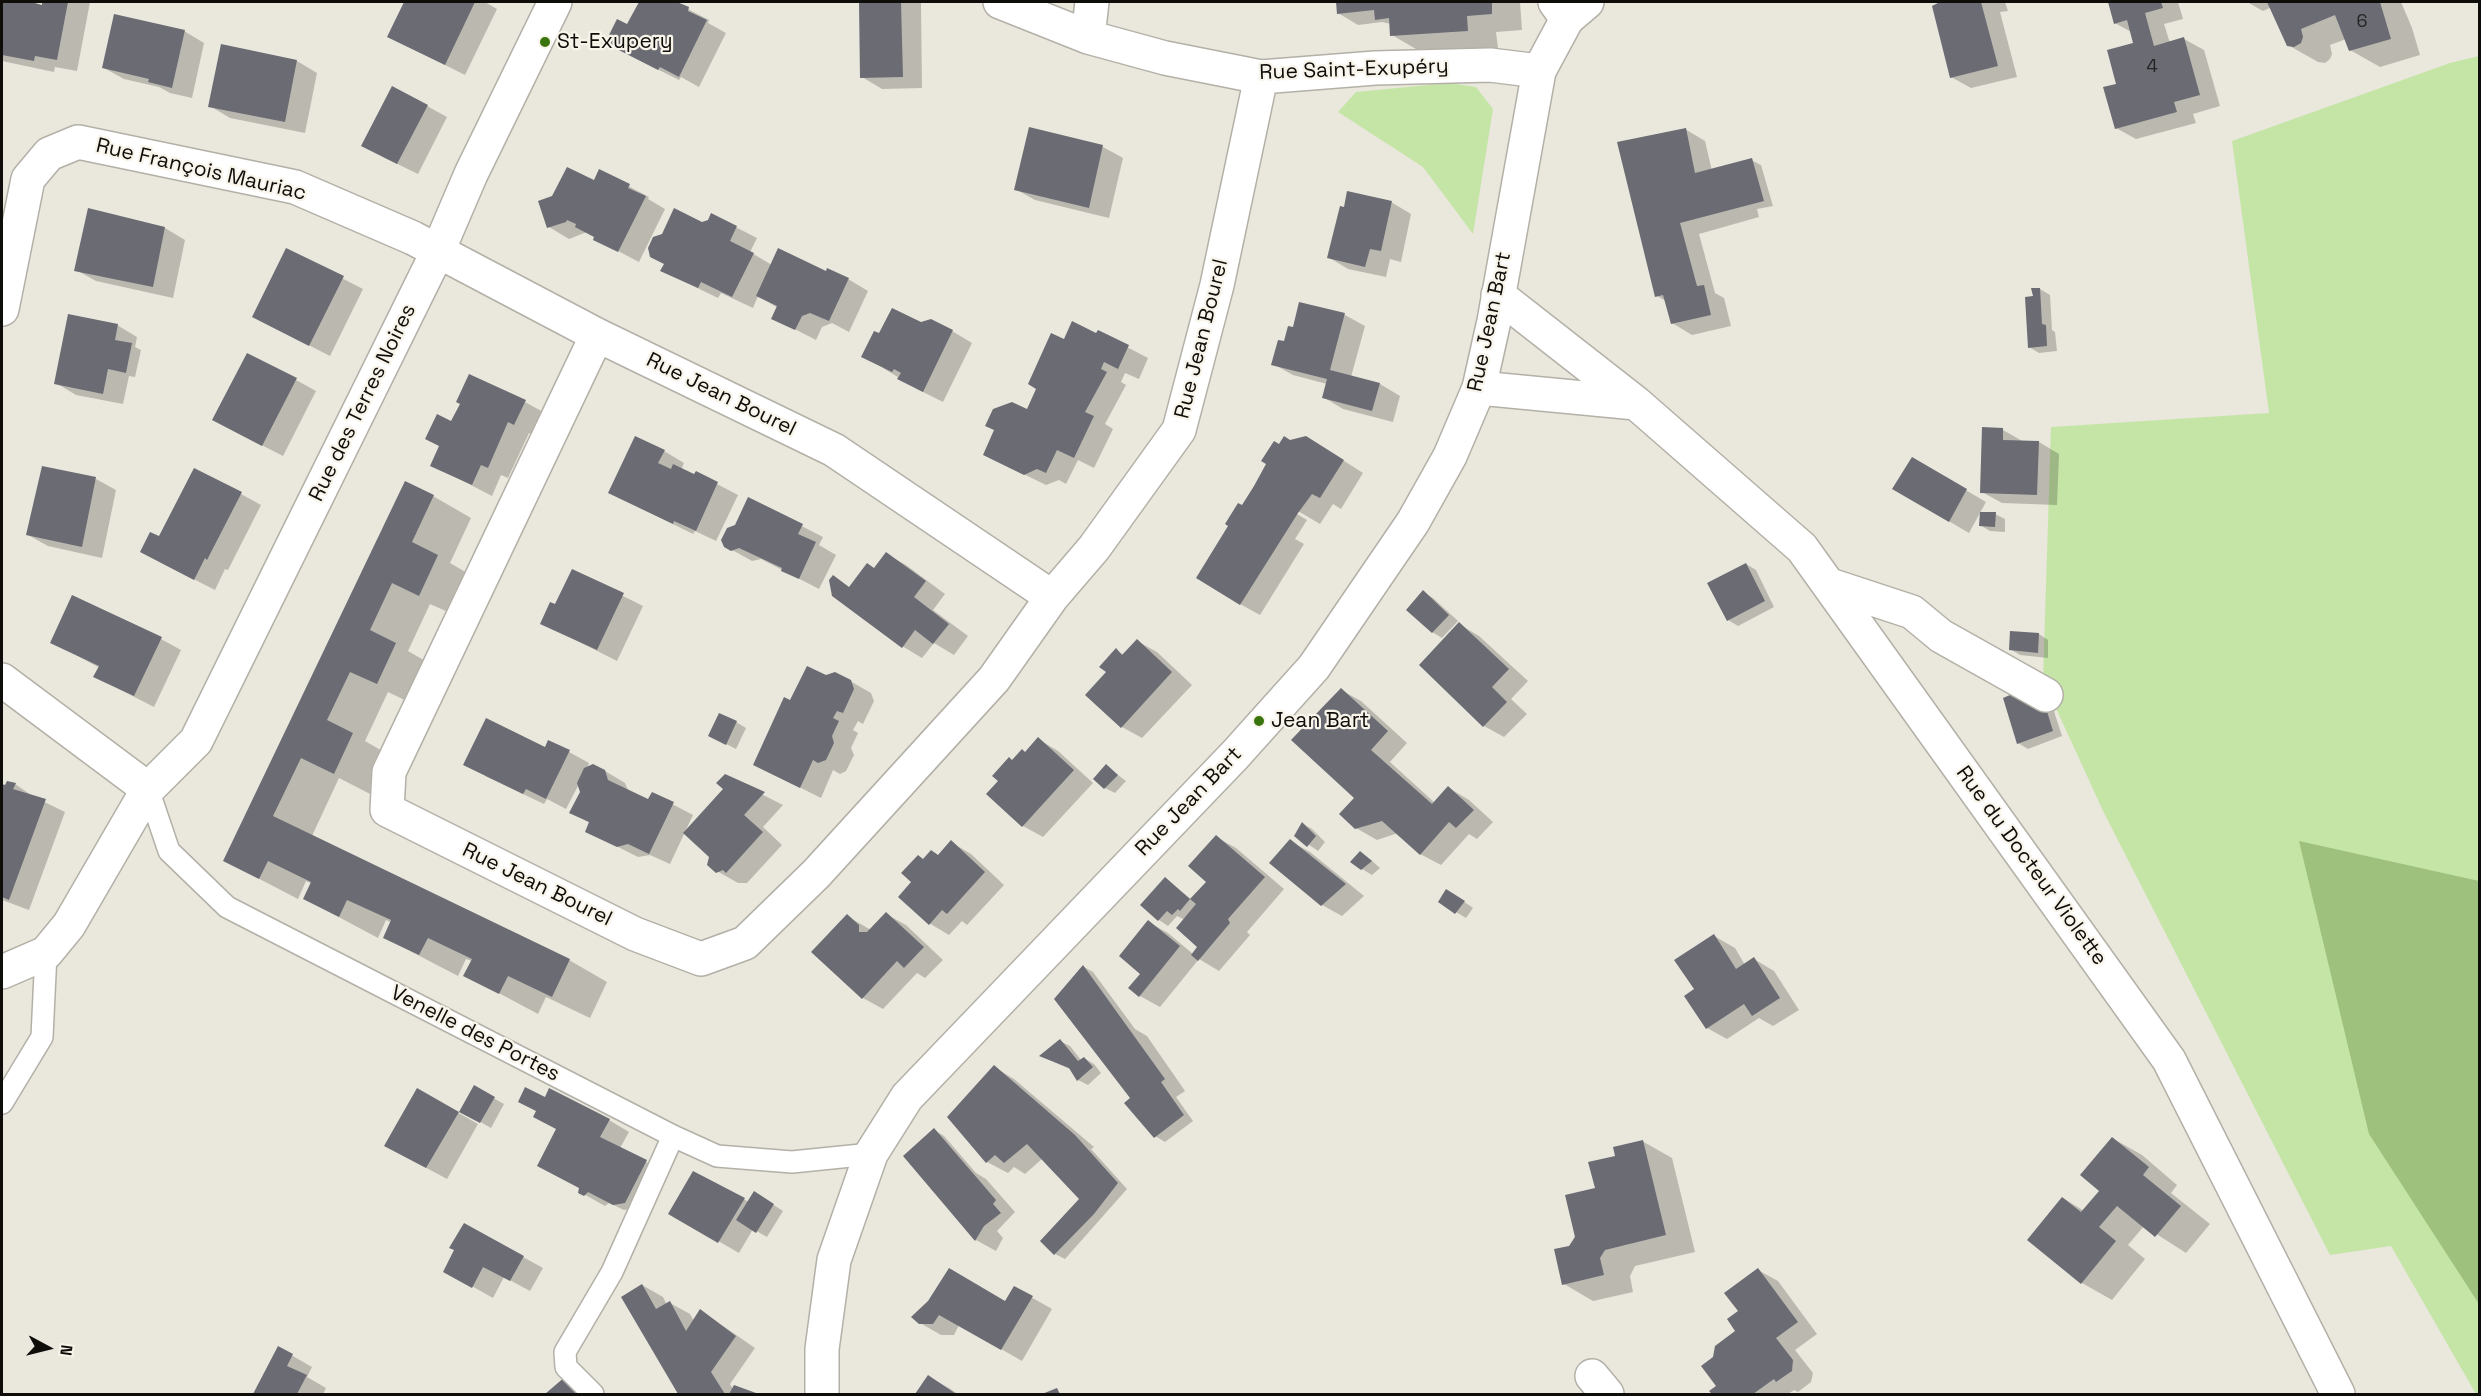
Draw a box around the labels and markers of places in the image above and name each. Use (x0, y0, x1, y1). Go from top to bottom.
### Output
place label: St-Exupery (557, 29, 673, 55)
marker: St-Exupery (538, 35, 552, 49)
place label: Jean Bart (1271, 708, 1369, 734)
marker: Jean Bart (1252, 714, 1266, 728)

